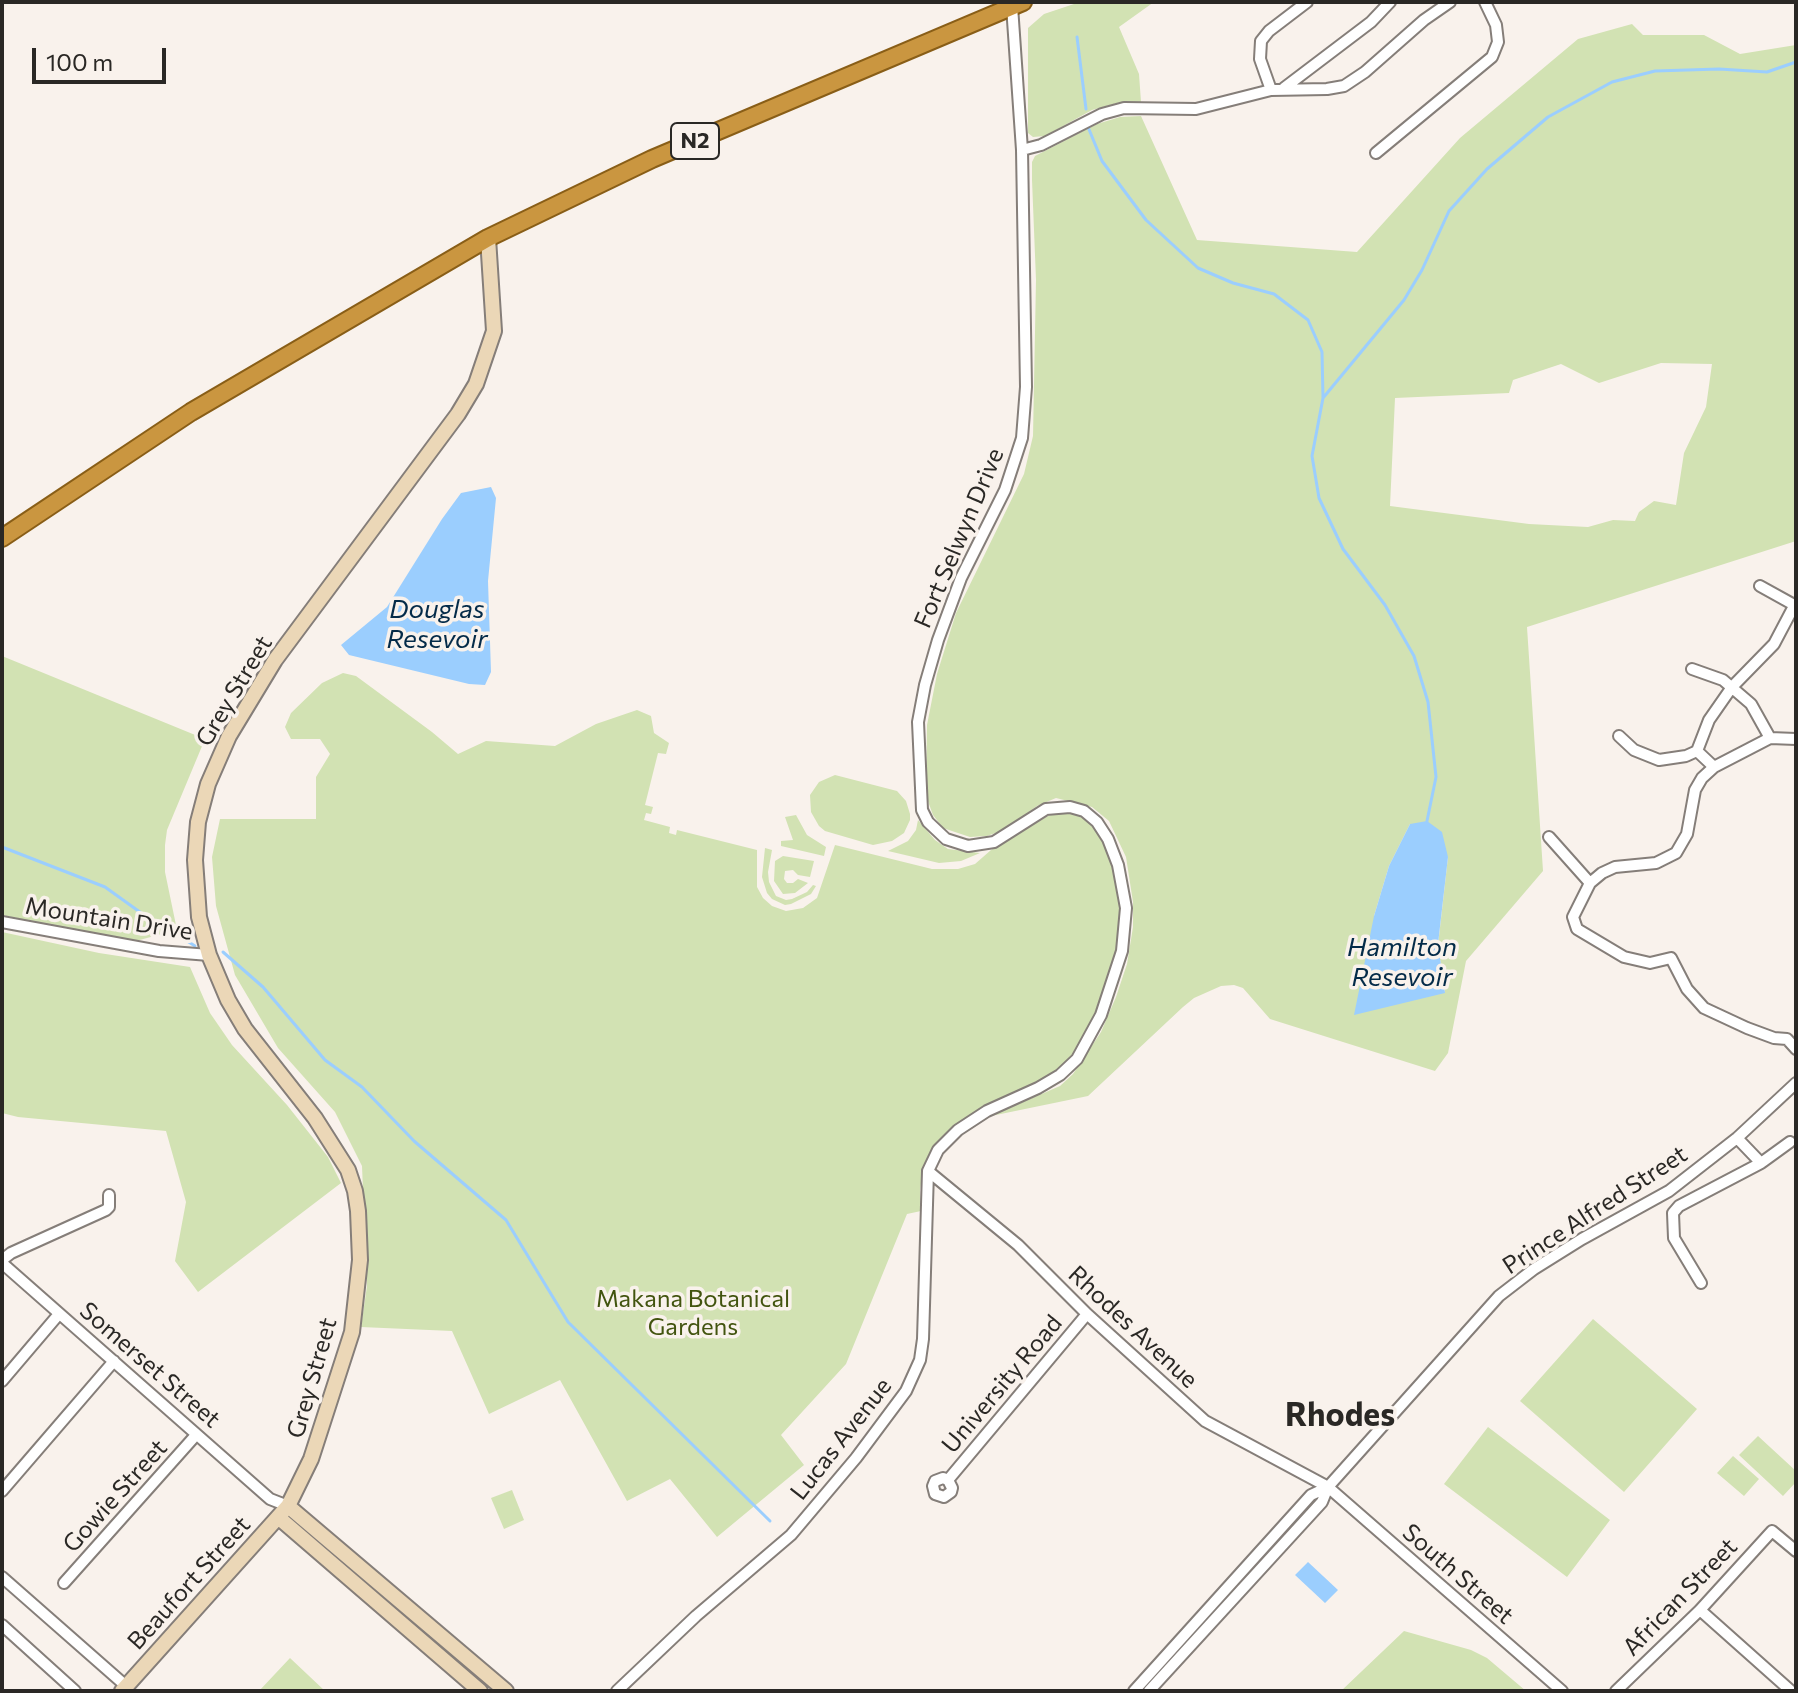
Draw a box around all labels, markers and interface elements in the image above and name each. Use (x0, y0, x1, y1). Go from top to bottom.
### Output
scale bar (36, 32, 170, 82)
text: 100 m (46, 47, 113, 76)
road number: N2 (671, 123, 719, 159)
street label: Fort Selwyn Drive (908, 444, 1010, 632)
water label: Douglas Resevoir (386, 593, 488, 654)
street label: Grey Street (190, 630, 278, 752)
street label: Mountain Drive (23, 892, 195, 946)
water label: Hamilton Resevoir (1347, 931, 1457, 992)
street label: Prince Alfred Street (1497, 1140, 1693, 1280)
street label: Rhodes Avenue (1062, 1260, 1204, 1394)
park label: Makana Botanical Gardens (596, 1285, 790, 1341)
street label: Somerset Street (74, 1296, 226, 1434)
street label: University Road (936, 1309, 1068, 1459)
street label: Grey Street (281, 1314, 343, 1442)
street label: Lucas Avenue (784, 1372, 898, 1506)
district label: Rhodes (1285, 1396, 1395, 1434)
street label: Gowie Street (57, 1434, 173, 1558)
street label: Beaufort Street (122, 1510, 256, 1656)
street label: South Street (1397, 1518, 1519, 1630)
street label: African Street (1617, 1532, 1743, 1662)

